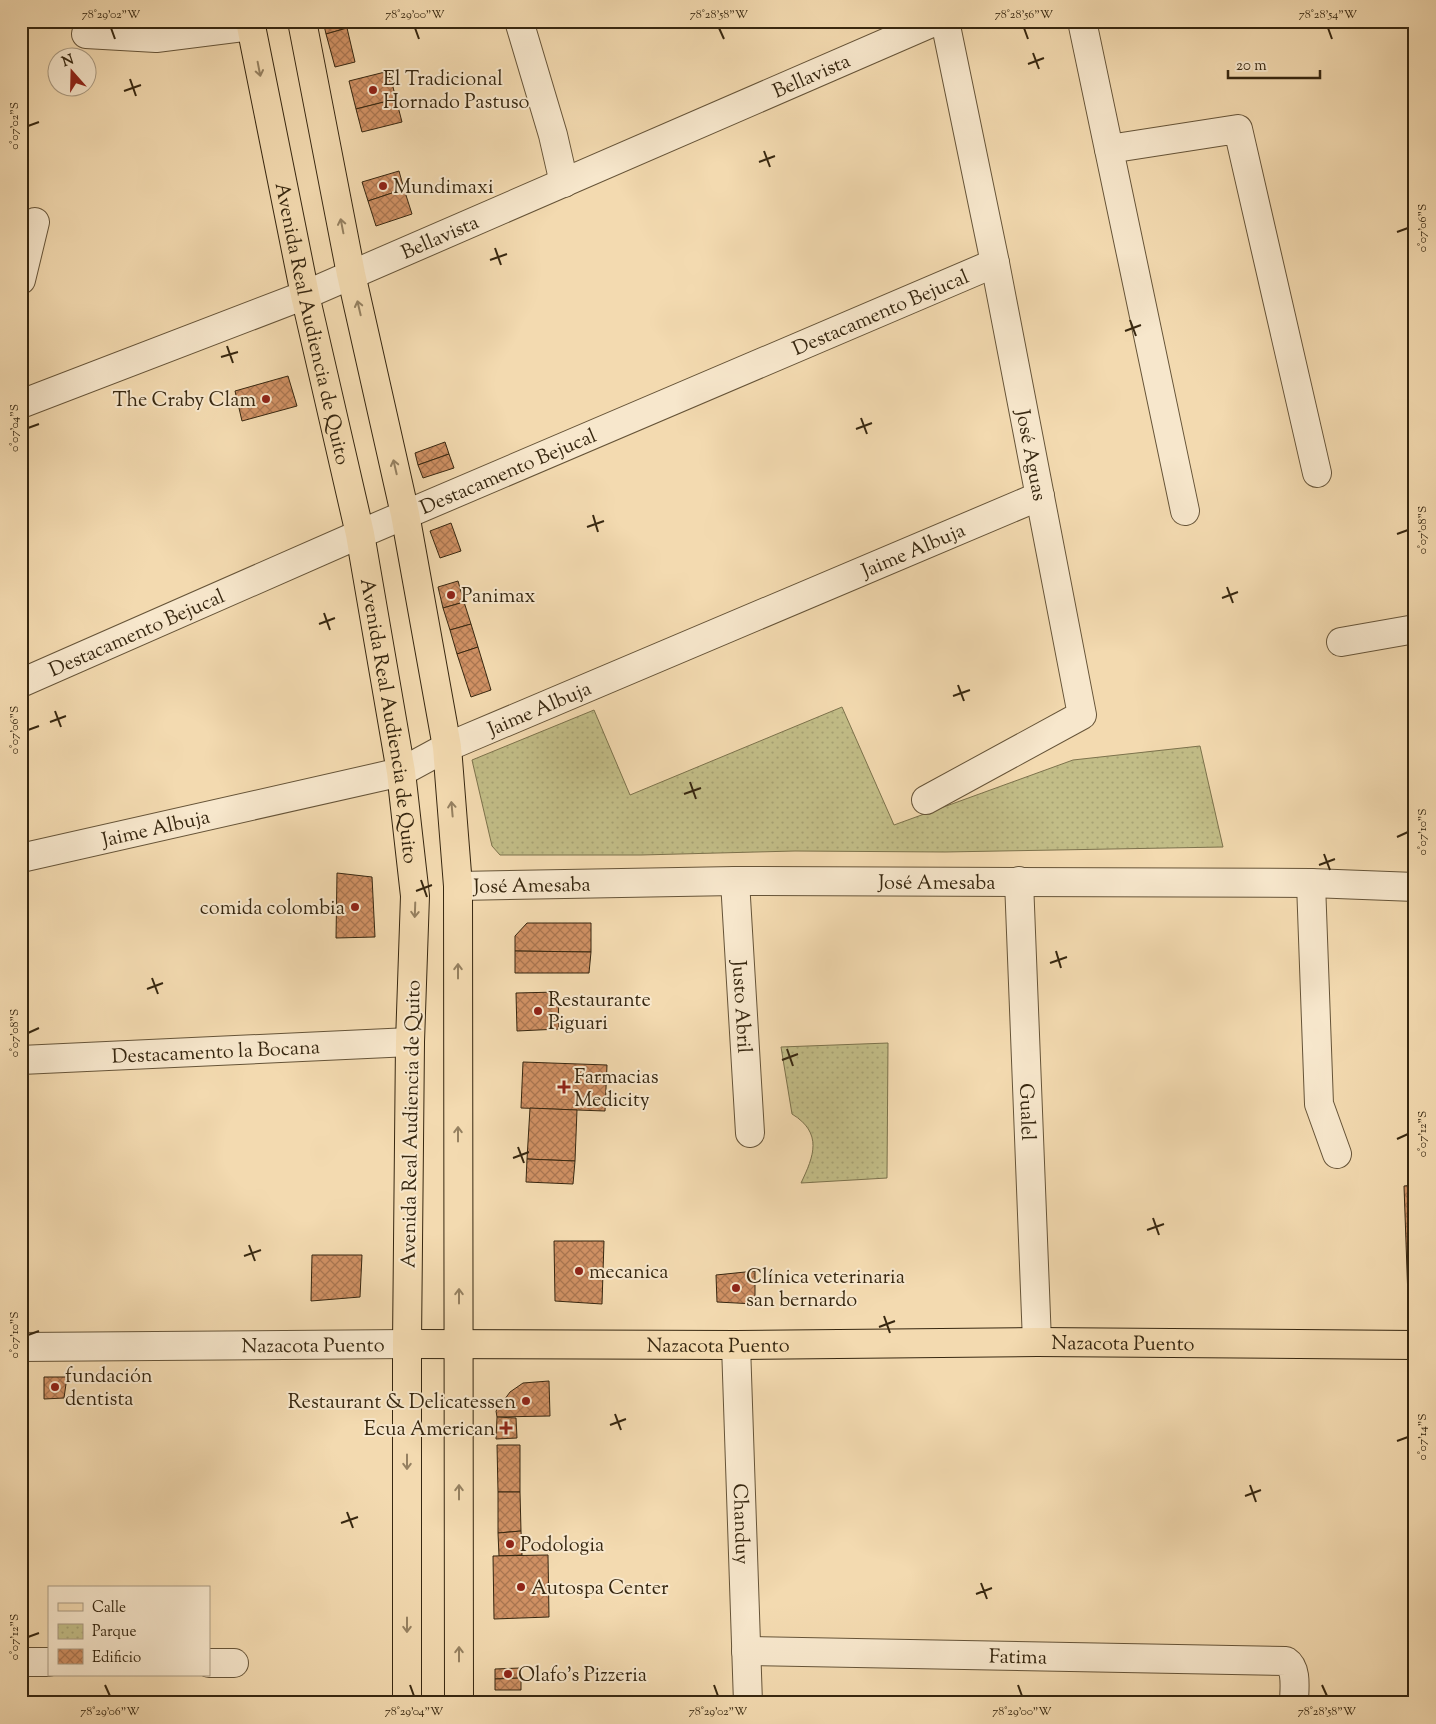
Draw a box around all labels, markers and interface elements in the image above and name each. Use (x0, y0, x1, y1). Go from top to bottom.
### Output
text: 78°29'02"W (82, 6, 141, 24)
text: 78°29'00"W (385, 6, 445, 24)
text: 78°28'58"W (690, 6, 749, 24)
text: 78°28'56"W (995, 6, 1054, 24)
text: 78°28'54"W (1299, 6, 1358, 24)
north arrow (48, 48, 98, 98)
street label: Bellavista (769, 48, 856, 107)
scale bar (1228, 48, 1321, 80)
text: N (60, 50, 77, 73)
text: 20 m (1236, 56, 1267, 77)
one-way arrow (255, 61, 265, 77)
place label: El Tradicional Hornado Pastuso (383, 66, 530, 118)
marker: El Tradicional Hornado Pastuso (367, 84, 379, 96)
text: 0°07'02"S (6, 102, 24, 150)
place label: Mundimaxi (393, 174, 494, 203)
street label: Avenida Real Audiencia de Quito (266, 180, 356, 468)
marker: Mundimaxi (377, 180, 389, 192)
text: 0°07'06"S (1414, 204, 1432, 252)
street label: Bellavista (397, 209, 484, 268)
one-way arrow (336, 219, 346, 235)
street label: Destacamento Bejucal (789, 264, 974, 365)
one-way arrow (354, 301, 363, 317)
place label: The Craby Clam (112, 387, 256, 416)
marker: The Craby Clam (260, 393, 272, 405)
text: 0°07'04"S (6, 404, 24, 452)
street label: José Aguas (1006, 406, 1053, 504)
street label: Destacamento Bejucal (416, 423, 602, 524)
one-way arrow (390, 459, 399, 475)
text: 0°07'08"S (1414, 506, 1432, 554)
street label: Jaime Albuja (857, 517, 970, 587)
street label: Avenida Real Audiencia de Quito (351, 576, 423, 865)
street label: Destacamento Bejucal (45, 583, 230, 686)
place label: Panimax (461, 583, 535, 612)
marker: Panimax (445, 589, 457, 601)
street label: Jaime Albuja (483, 676, 596, 745)
text: 0°07'06"S (6, 706, 24, 754)
one-way arrow (447, 801, 457, 817)
street label: Jaime Albuja (98, 804, 213, 856)
text: 0°07'10"S (1414, 809, 1432, 855)
street label: José Amesaba (877, 869, 996, 899)
street label: José Amesaba (472, 872, 591, 903)
place label: comida colombia (200, 895, 345, 924)
marker: comida colombia (349, 901, 361, 913)
one-way arrow (410, 902, 419, 918)
street label: Justo Abril (723, 959, 757, 1055)
one-way arrow (453, 963, 463, 980)
street label: Avenida Real Audiencia de Quito (395, 980, 430, 1268)
place label: Restaurante Piguari (548, 987, 651, 1039)
marker: Restaurante Piguari (532, 1005, 544, 1017)
text: 0°07'08"S (6, 1009, 24, 1057)
street label: Destacamento la Bocana (111, 1034, 321, 1073)
place label: Farmacias Medicity (574, 1064, 659, 1116)
marker: Farmacias Medicity (558, 1081, 570, 1093)
street label: Gualel (1010, 1083, 1041, 1142)
text: 0°07'12"S (1414, 1111, 1432, 1157)
one-way arrow (453, 1126, 463, 1142)
place label: mecanica (589, 1259, 669, 1288)
place label: Clínica veterinaria san bernardo (746, 1264, 905, 1316)
marker: mecanica (573, 1265, 585, 1277)
marker: Clínica veterinaria san bernardo (730, 1282, 742, 1294)
one-way arrow (454, 1288, 464, 1304)
text: 0°07'10"S (6, 1312, 24, 1358)
street label: Nazacota Puento (1051, 1330, 1195, 1360)
street label: Nazacota Puento (241, 1332, 385, 1362)
street label: Nazacota Puento (646, 1332, 790, 1362)
place label: fundación dentista (65, 1363, 153, 1415)
marker: fundación dentista (49, 1381, 61, 1393)
place label: Restaurant & Delicatessen (288, 1389, 516, 1418)
marker: Restaurant & Delicatessen (520, 1395, 532, 1407)
text: 0°07'14"S (1414, 1414, 1432, 1460)
place label: Ecua American (364, 1416, 495, 1445)
marker: Ecua American (499, 1421, 513, 1435)
one-way arrow (402, 1454, 412, 1470)
street label: Chanduy (724, 1483, 755, 1565)
one-way arrow (454, 1484, 464, 1500)
place label: Podologia (520, 1532, 604, 1561)
marker: Podologia (504, 1538, 516, 1550)
place label: Autospa Center (531, 1575, 669, 1604)
marker: Autospa Center (515, 1581, 527, 1593)
legend (48, 1586, 210, 1676)
text: Calle (92, 1598, 126, 1619)
text: 0°07'12"S (6, 1614, 24, 1660)
one-way arrow (402, 1616, 412, 1633)
text: Parque (92, 1622, 136, 1643)
street label: Fatima (989, 1644, 1047, 1674)
one-way arrow (454, 1646, 464, 1662)
text: Edificio (92, 1648, 141, 1669)
place label: Olafo's Pizzeria (518, 1662, 647, 1691)
marker: Olafo's Pizzeria (502, 1668, 514, 1680)
text: 78°29'06"W (80, 1703, 140, 1721)
text: 78°29'04"W (385, 1703, 444, 1721)
text: 78°29'02"W (689, 1703, 748, 1721)
text: 78°29'00"W (992, 1703, 1052, 1721)
text: 78°28'58"W (1298, 1703, 1357, 1721)

